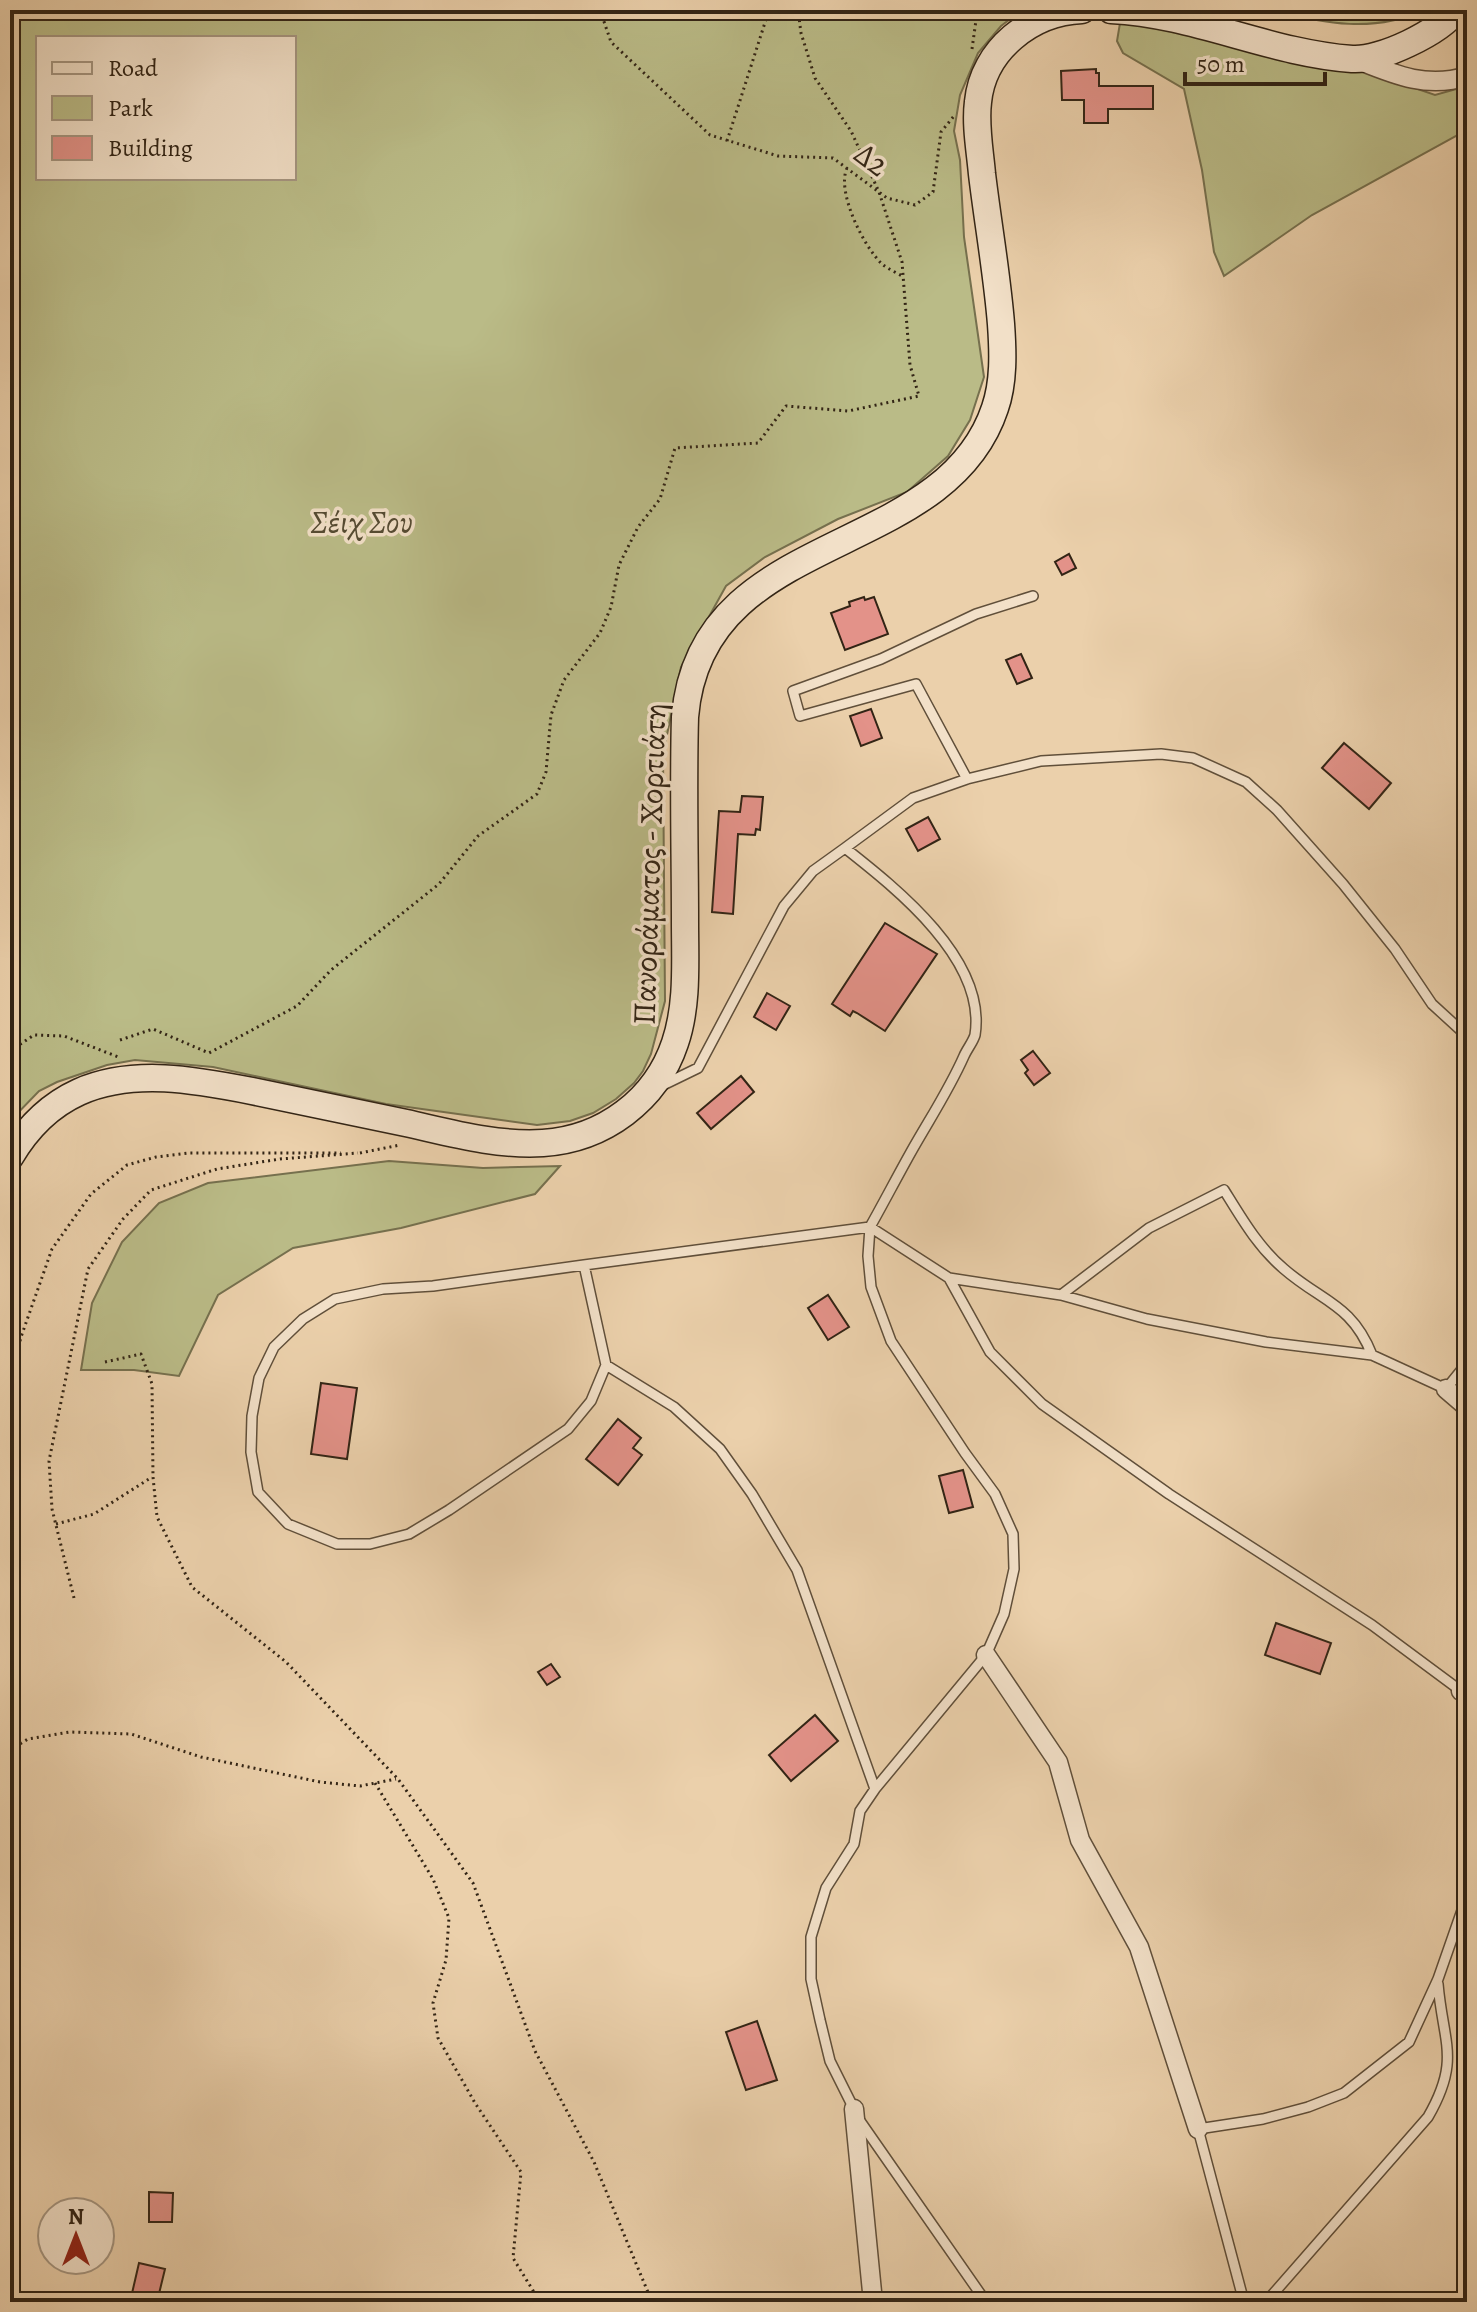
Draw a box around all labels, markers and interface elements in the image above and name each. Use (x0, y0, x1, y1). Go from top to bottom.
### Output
legend (36, 36, 296, 180)
scale bar (1185, 36, 1325, 86)
text: 50 m (1197, 48, 1245, 80)
text: Road (108, 52, 158, 84)
text: Park (108, 92, 153, 124)
text: Building (108, 132, 193, 164)
street label: Δ2 (846, 132, 898, 186)
park label: Σέιχ Σου (310, 500, 413, 544)
street label: Πανοράματος - Χορτιάτη (621, 702, 677, 1026)
north arrow (36, 2196, 116, 2276)
text: N (68, 2202, 84, 2232)

